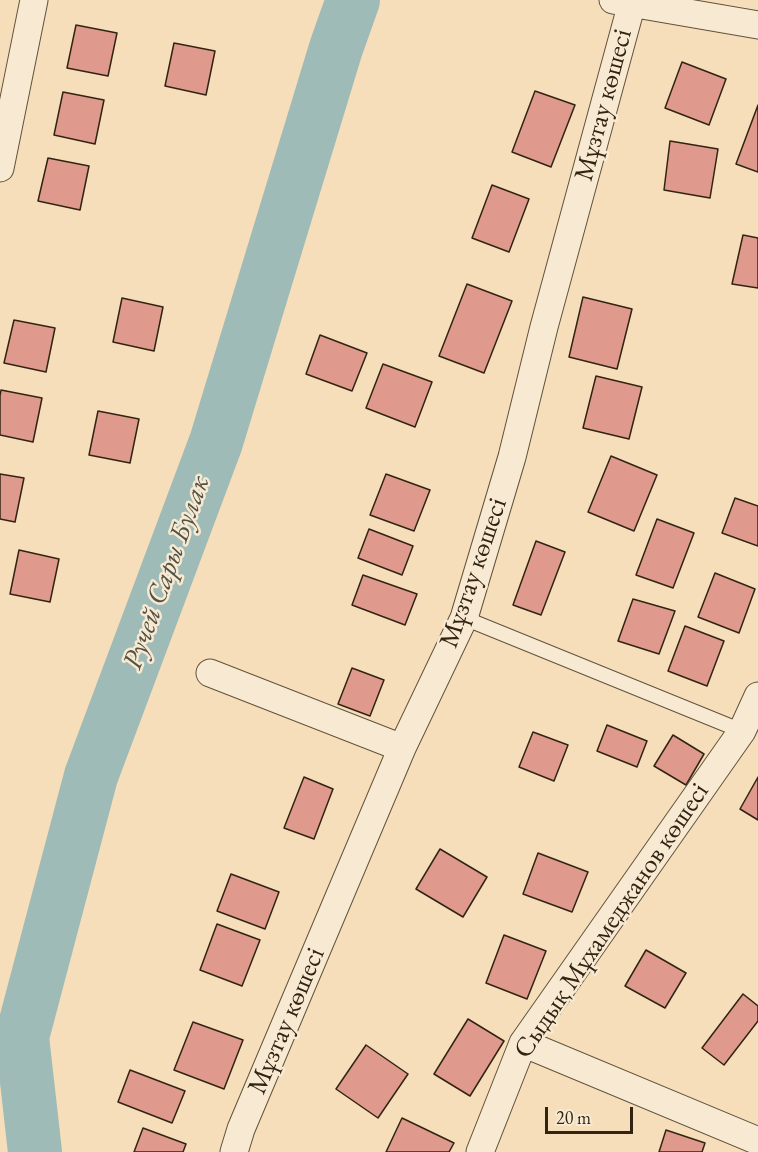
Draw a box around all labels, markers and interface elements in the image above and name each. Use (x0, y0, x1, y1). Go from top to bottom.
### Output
street label: Мұзтау көшесі (568, 25, 640, 185)
water label: Ручей Сары Булак (116, 471, 218, 675)
street label: Мұзтау көшесі (433, 494, 515, 652)
street label: Сыдық Мұхамеджанов көшесі (508, 777, 716, 1065)
street label: Мұзтау көшесі (242, 943, 332, 1099)
scale bar (548, 1095, 636, 1133)
text: 20 m (556, 1106, 591, 1129)

